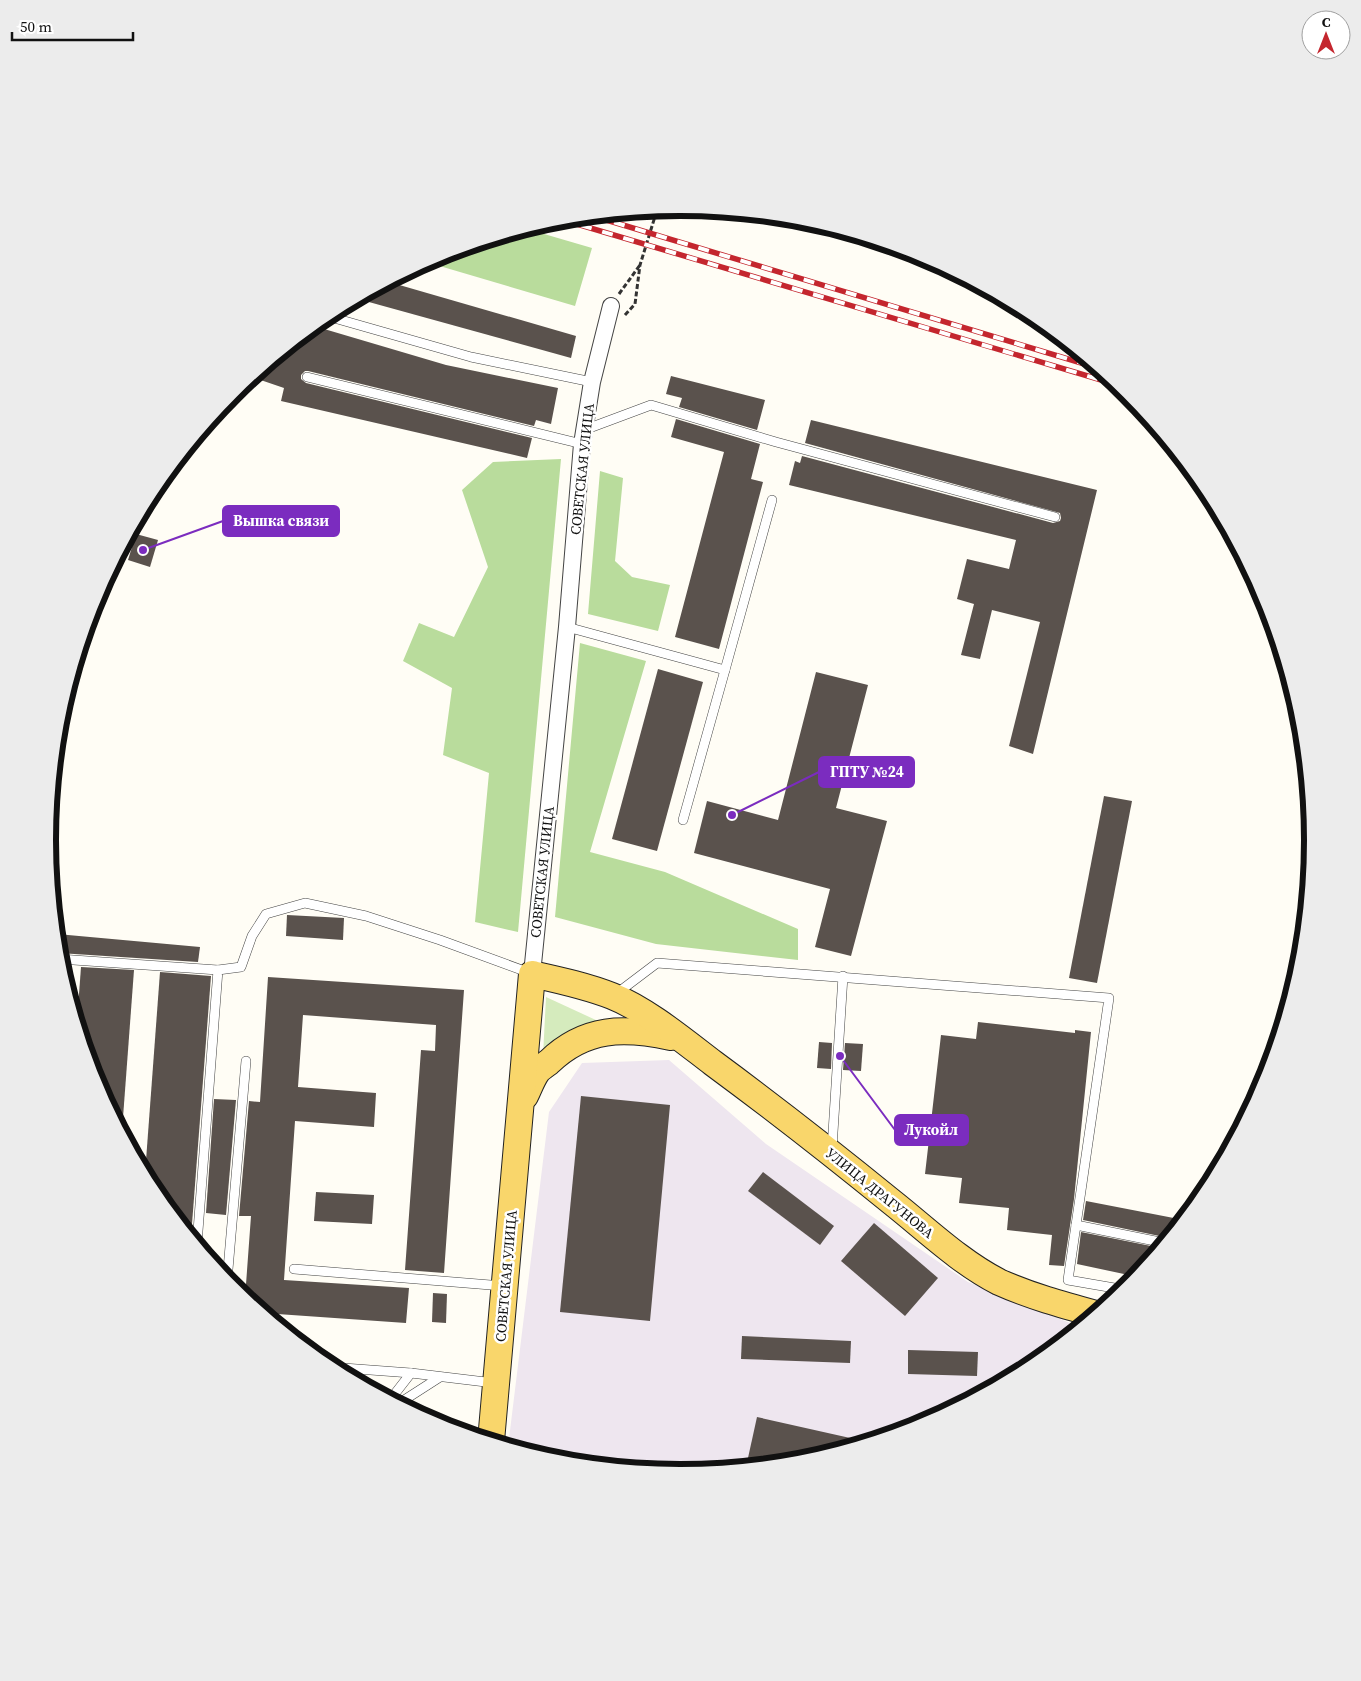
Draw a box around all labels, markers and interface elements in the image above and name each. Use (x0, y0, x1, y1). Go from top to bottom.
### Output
scale bar (12, 10, 134, 42)
north arrow (1301, 10, 1351, 60)
text: С (1322, 12, 1331, 32)
text: 50 m (20, 16, 52, 37)
street label: СОВЕТСКАЯ УЛИЦА (565, 401, 599, 536)
callout: Вышка связи (223, 506, 339, 536)
text: Вышка связи (233, 510, 329, 531)
callout: ГПТУ №24 (819, 757, 914, 787)
text: ГПТУ №24 (830, 761, 904, 782)
street label: СОВЕТСКАЯ УЛИЦА (525, 804, 559, 939)
callout: Лукойл (895, 1115, 968, 1145)
text: Лукойл (904, 1119, 958, 1140)
street label: УЛИЦА ДРАГУНОВА (822, 1143, 939, 1243)
street label: СОВЕТСКАЯ УЛИЦА (490, 1209, 522, 1343)

